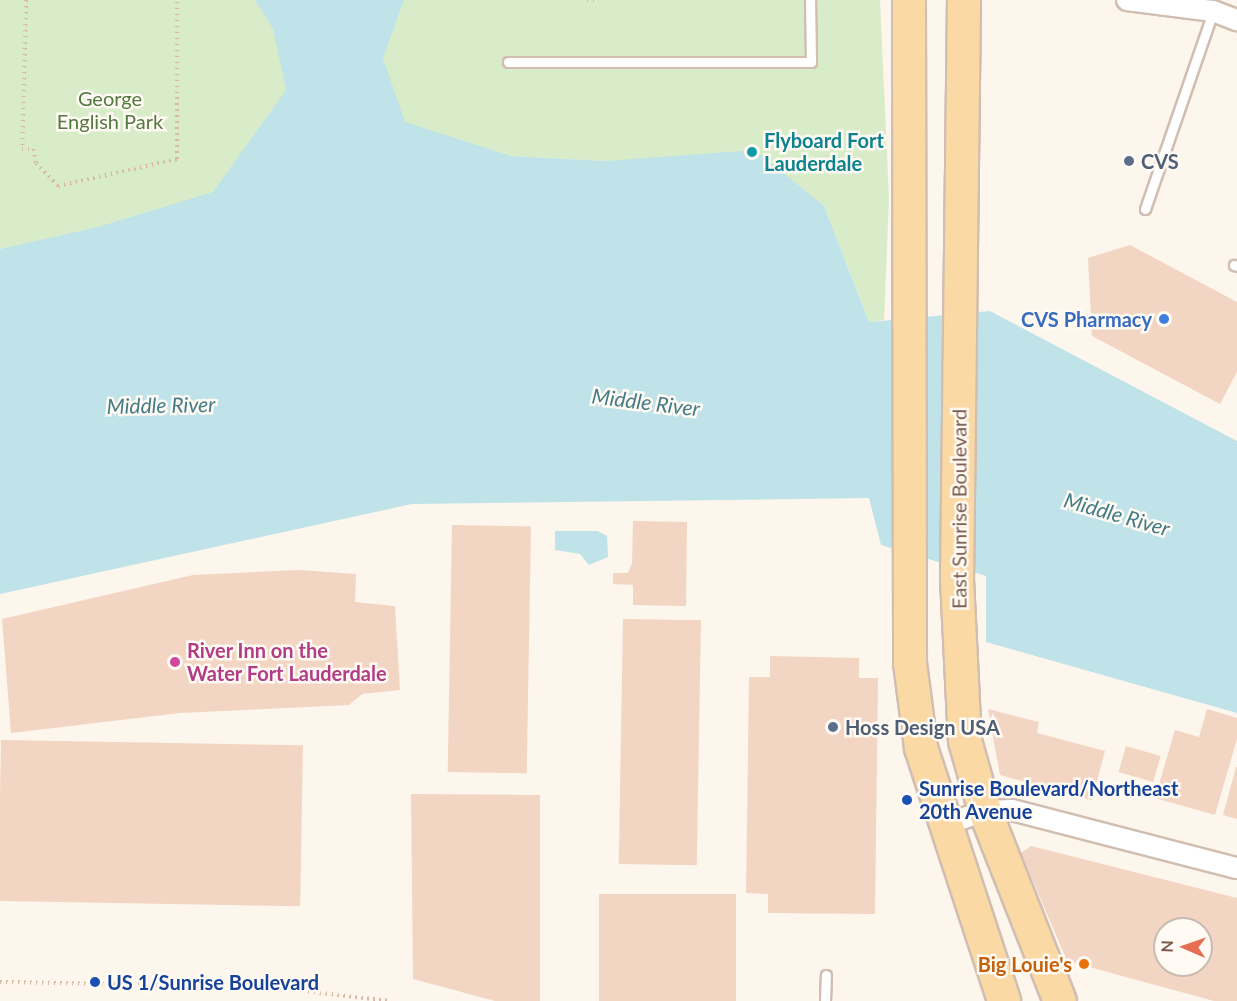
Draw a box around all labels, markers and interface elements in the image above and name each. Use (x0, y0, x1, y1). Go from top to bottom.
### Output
park label: George English Park (57, 86, 163, 133)
place label: Flyboard Fort Lauderdale (764, 128, 884, 175)
marker: Flyboard Fort Lauderdale (745, 145, 759, 159)
place label: CVS (1141, 149, 1179, 173)
marker: CVS (1122, 154, 1136, 168)
place label: CVS Pharmacy (1021, 307, 1152, 331)
marker: CVS Pharmacy (1157, 312, 1171, 326)
water label: Middle River (591, 383, 701, 421)
water label: Middle River (106, 391, 216, 419)
street label: East Sunrise Boulevard (947, 409, 971, 609)
water label: Middle River (1061, 487, 1173, 541)
place label: River Inn on the Water Fort Lauderdale (187, 638, 387, 685)
marker: River Inn on the Water Fort Lauderdale (168, 655, 182, 669)
place label: Hoss Design USA (845, 715, 1000, 739)
marker: Hoss Design USA (826, 720, 840, 734)
place label: Sunrise Boulevard/Northeast 20th Avenue (919, 777, 1179, 824)
marker: Sunrise Boulevard/Northeast 20th Avenue (900, 793, 914, 807)
north arrow (1153, 917, 1213, 977)
text: N (1157, 940, 1176, 953)
place label: Big Louie's (978, 952, 1072, 976)
marker: Big Louie's (1077, 957, 1091, 971)
place label: US 1/Sunrise Boulevard (107, 970, 319, 994)
marker: US 1/Sunrise Boulevard (88, 975, 102, 989)

